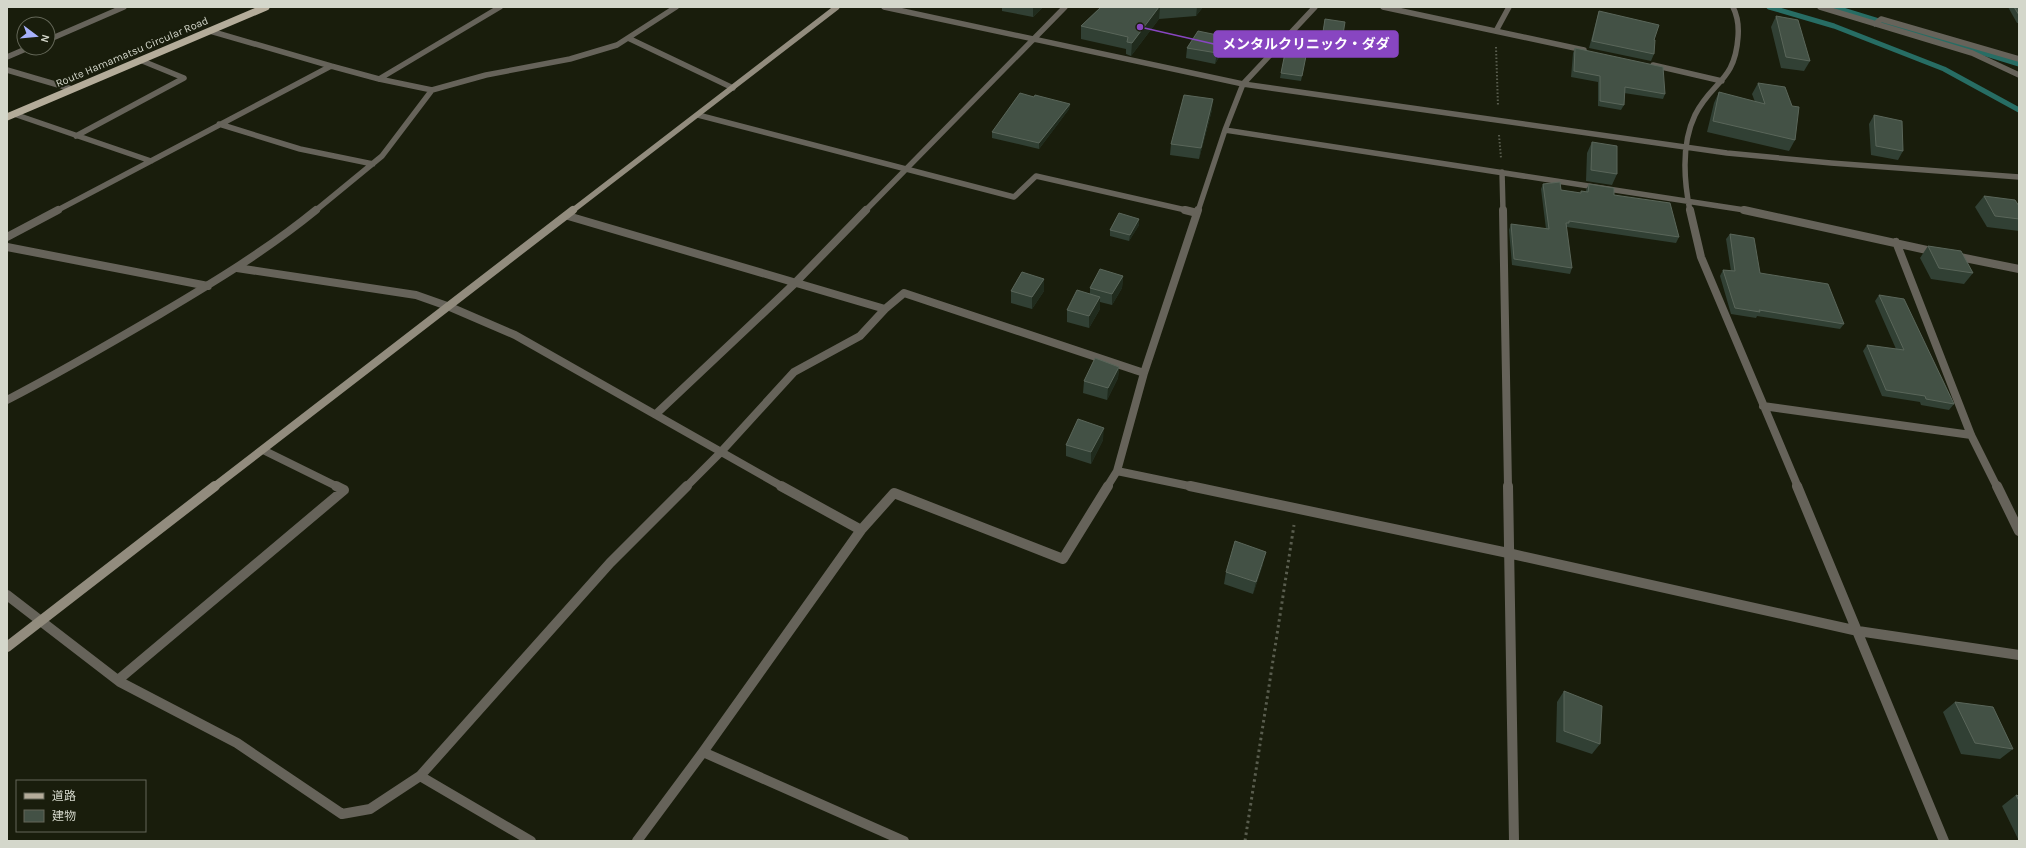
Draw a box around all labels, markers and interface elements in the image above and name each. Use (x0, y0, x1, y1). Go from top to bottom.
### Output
street label: Route Hamamatsu Circular Road (54, 14, 210, 90)
north arrow (16, 16, 56, 56)
callout: メンタルクリニック・ダダ (1214, 31, 1398, 57)
text: N (38, 33, 52, 44)
text: メンタルクリニック・ダダ (1222, 36, 1390, 53)
legend (16, 780, 146, 832)
text: 道路 (52, 789, 76, 803)
text: 建物 (52, 809, 76, 823)

